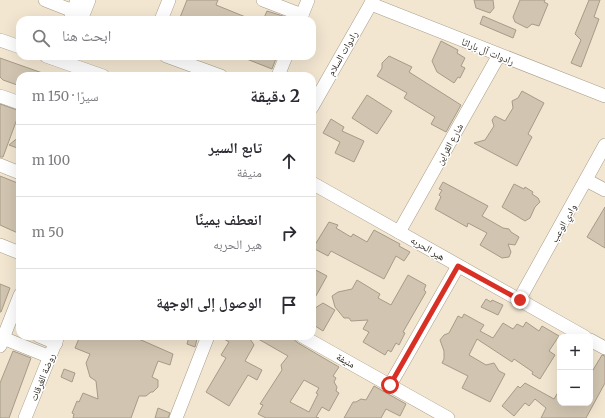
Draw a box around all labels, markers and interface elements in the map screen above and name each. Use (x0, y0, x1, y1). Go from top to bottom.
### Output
search box (16, 16, 316, 60)
text: ابحث هنا (62, 26, 111, 45)
icon: search (30, 27, 52, 49)
street label: رادوات السلام (324, 28, 361, 79)
street label: رادوات آل باراثا (460, 35, 516, 68)
text: 2 دقيقة (250, 85, 300, 107)
text: سيرًا · 150 m (32, 88, 98, 105)
street label: شارع القراين (433, 121, 466, 167)
text: تابع السير (208, 138, 262, 157)
icon: ahead (278, 150, 300, 172)
text: 100 m (32, 152, 70, 169)
text: منيفة (237, 164, 262, 181)
street label: وادي الوعب (548, 201, 581, 246)
text: انعطف يمينًا (195, 210, 262, 229)
icon: right (278, 222, 300, 244)
text: 50 m (32, 224, 64, 241)
street label: هير الحربه (408, 233, 447, 263)
text: هير الحربه (213, 236, 262, 253)
route end (511, 291, 529, 309)
text: الوصول إلى الوجهة (156, 293, 262, 312)
icon: arrive (278, 294, 300, 316)
map controls (557, 334, 593, 406)
button: + (557, 334, 593, 370)
street label: منيفة (334, 350, 358, 371)
street label: روضة الغرقات (27, 351, 58, 403)
button: − (557, 370, 593, 406)
route start (381, 376, 399, 394)

